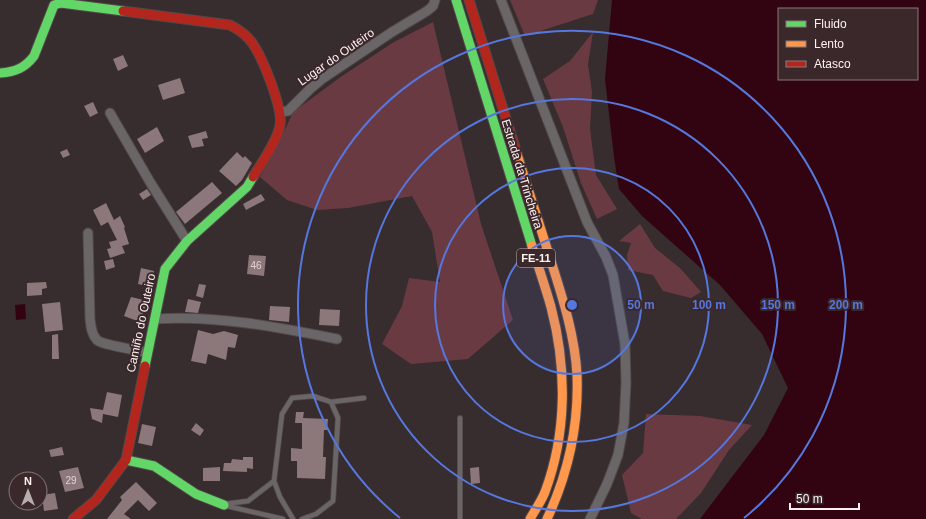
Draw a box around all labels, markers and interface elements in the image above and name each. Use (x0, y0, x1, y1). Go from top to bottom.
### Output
legend (778, 8, 918, 80)
text: Fluido (814, 17, 847, 31)
street label: Lugar do Outeiro (295, 25, 377, 89)
text: Lento (814, 37, 844, 51)
text: Atasco (814, 57, 851, 71)
street label: Estrada da Trincheira (499, 117, 545, 231)
road number: FE-11 (517, 249, 555, 267)
house number: 46 (250, 260, 262, 271)
street label: Camiño do Outeiro (124, 272, 158, 374)
centre of rings (565, 298, 579, 312)
text: 50 m (627, 298, 655, 312)
text: 100 m (692, 298, 726, 312)
text: 150 m (761, 298, 795, 312)
text: 200 m (829, 298, 863, 312)
north arrow (8, 471, 48, 511)
text: N (24, 475, 32, 487)
house number: 29 (65, 475, 77, 486)
scale bar (790, 485, 859, 511)
text: 50 m (796, 492, 823, 506)

